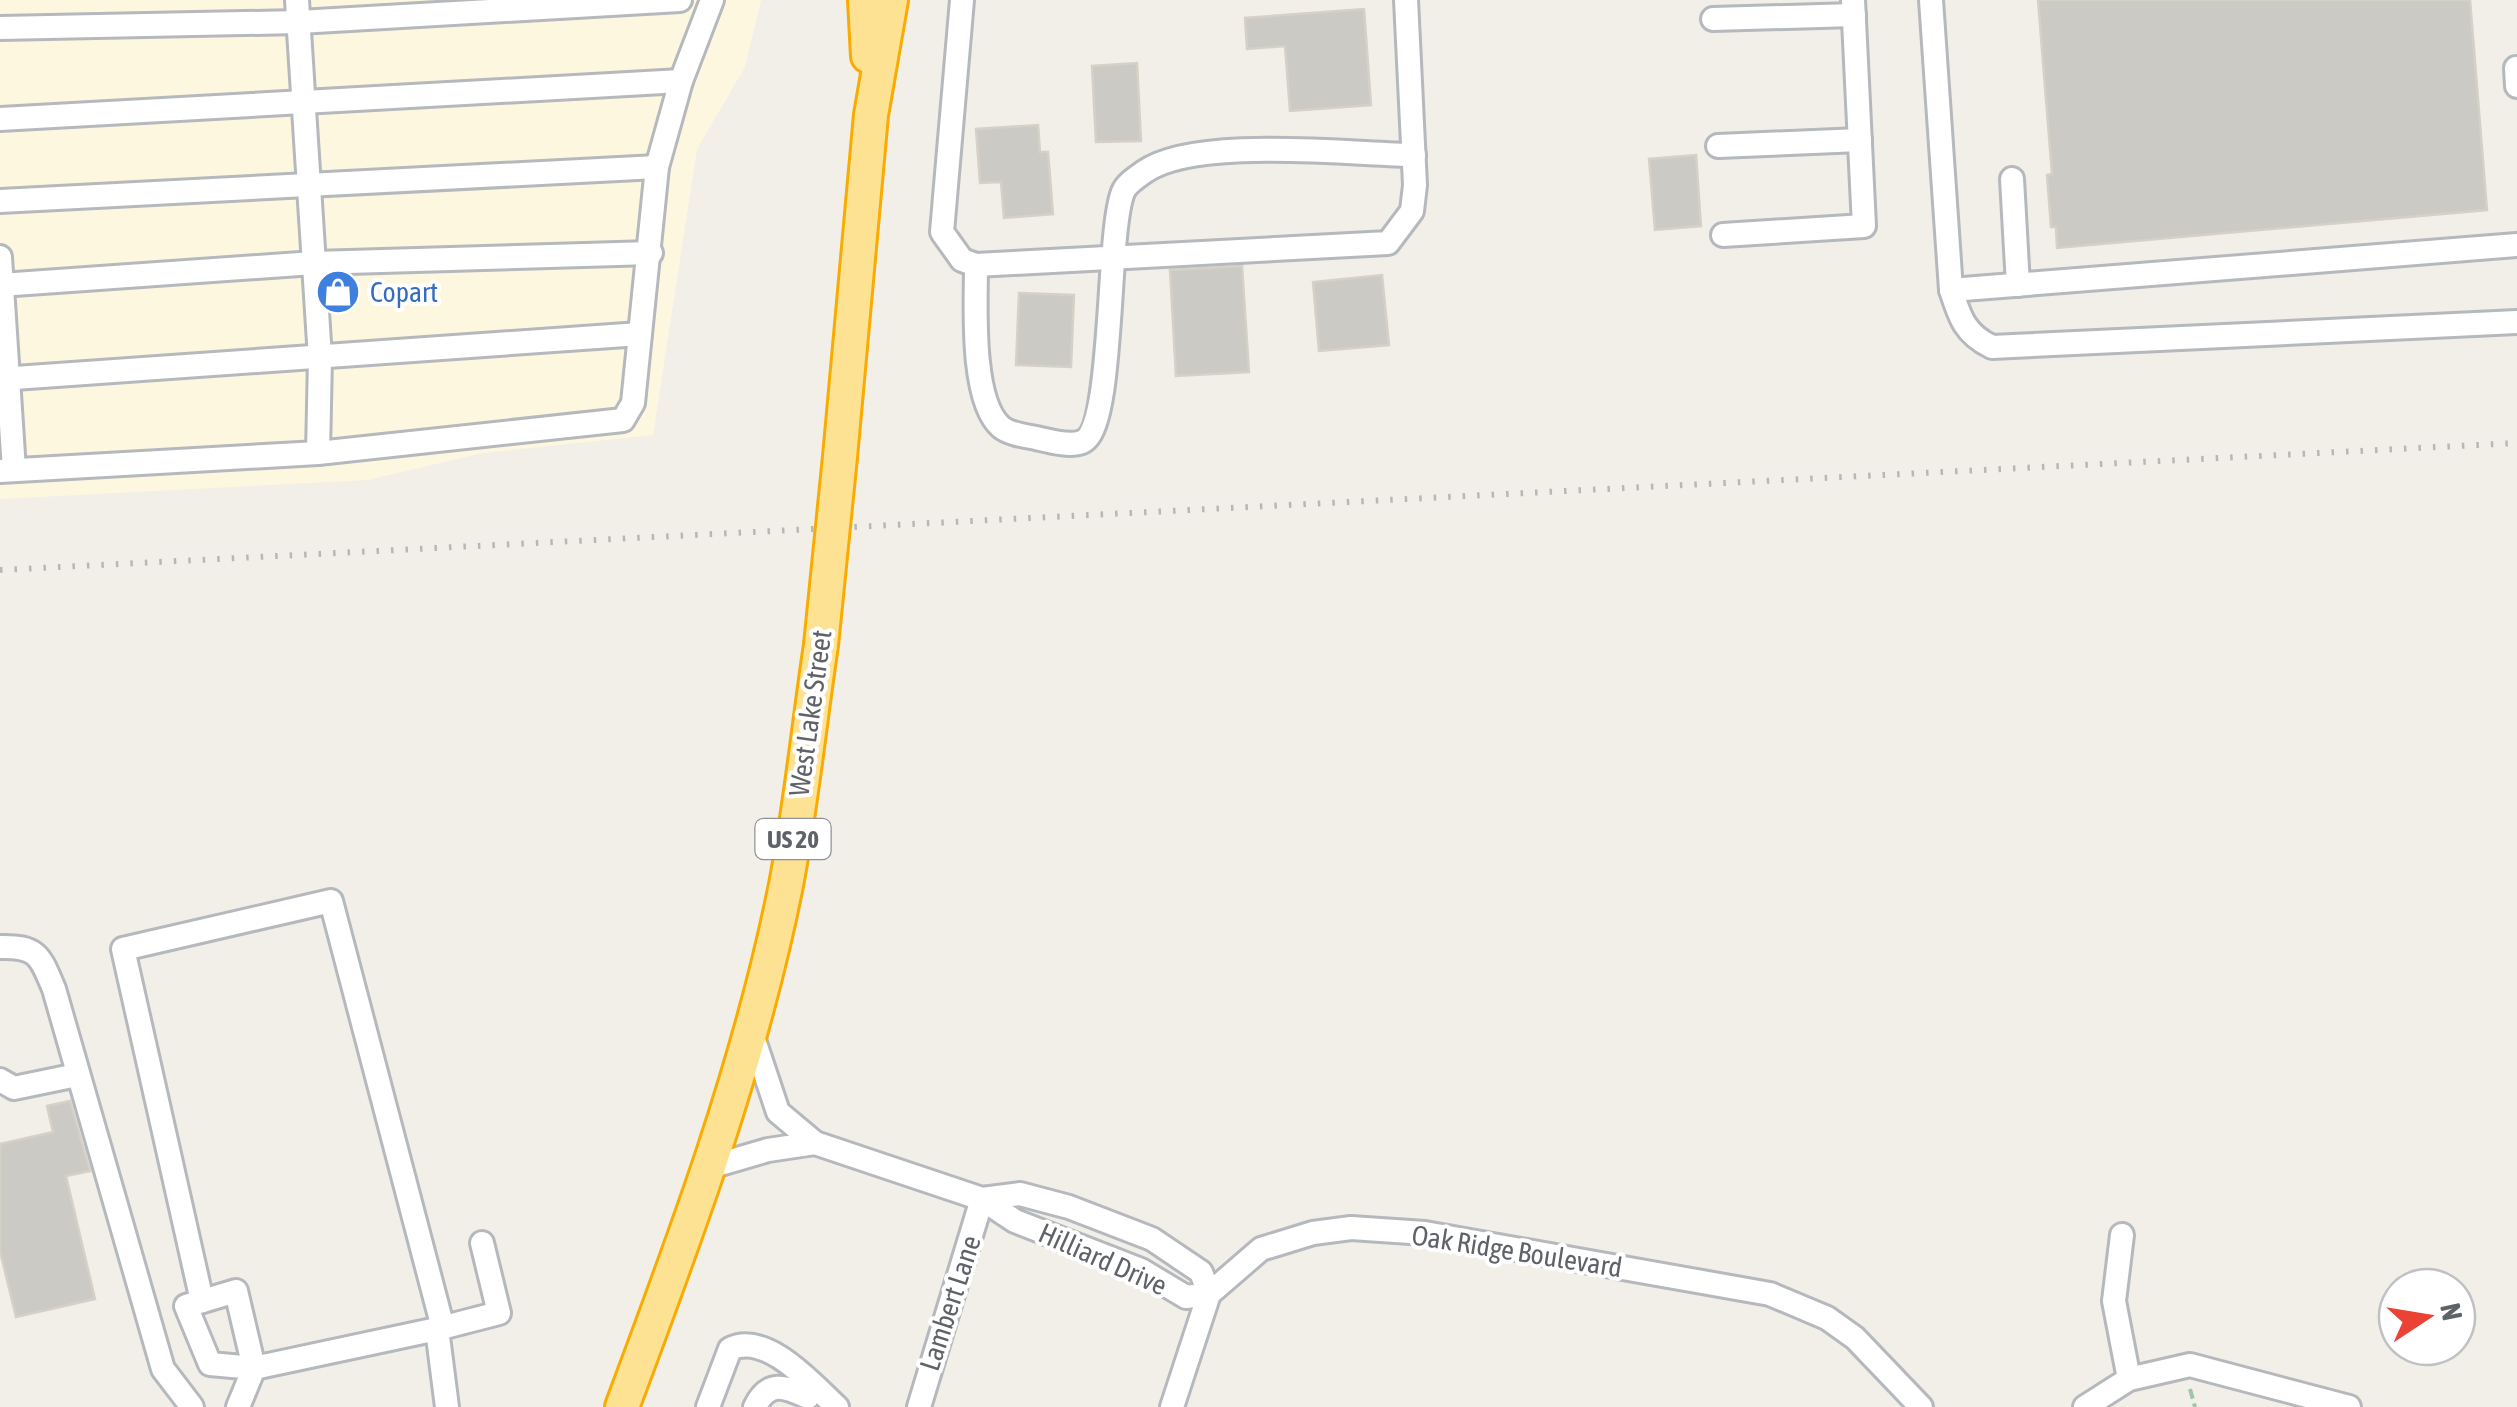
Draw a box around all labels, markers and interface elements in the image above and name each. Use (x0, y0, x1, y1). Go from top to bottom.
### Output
shop icon: Copart (315, 269, 361, 315)
place label: Copart (370, 276, 438, 308)
street label: West Lake Street (782, 628, 838, 798)
road number: US 20 (756, 819, 830, 859)
street label: Hilliard Drive (1034, 1217, 1172, 1301)
street label: Oak Ridge Boulevard (1410, 1219, 1624, 1283)
street label: Lambert Lane (913, 1231, 987, 1375)
north arrow (2377, 1267, 2477, 1367)
text: N (2434, 1300, 2469, 1323)

